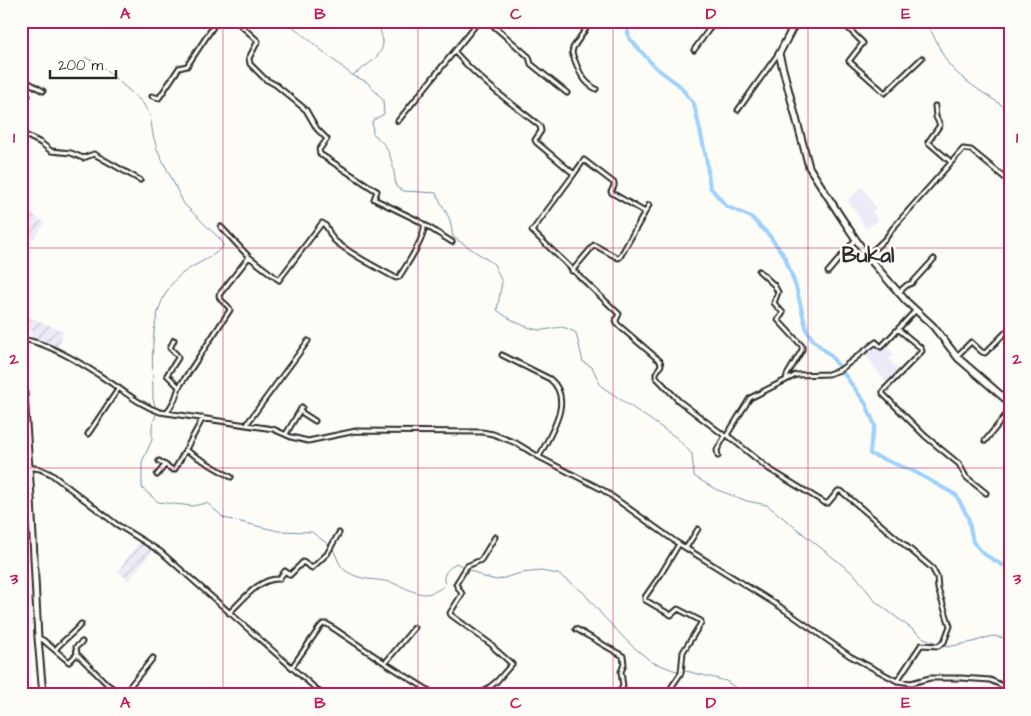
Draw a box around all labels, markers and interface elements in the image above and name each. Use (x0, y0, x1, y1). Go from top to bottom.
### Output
text: A (120, 3, 131, 25)
text: B (314, 3, 326, 25)
text: C (510, 3, 522, 25)
text: D (706, 3, 717, 25)
text: E (901, 3, 911, 25)
scale bar (50, 48, 116, 80)
text: 200 m (58, 55, 104, 76)
text: 1 (13, 127, 16, 149)
text: 1 (1016, 127, 1019, 149)
district label: Bukal (842, 241, 895, 270)
text: 2 (8, 348, 19, 370)
text: 2 (1011, 348, 1022, 370)
text: 3 (9, 568, 19, 590)
text: 3 (1012, 568, 1022, 590)
text: A (120, 692, 131, 714)
text: B (314, 692, 326, 714)
text: C (510, 692, 522, 714)
text: D (706, 692, 717, 714)
text: E (901, 692, 911, 714)

